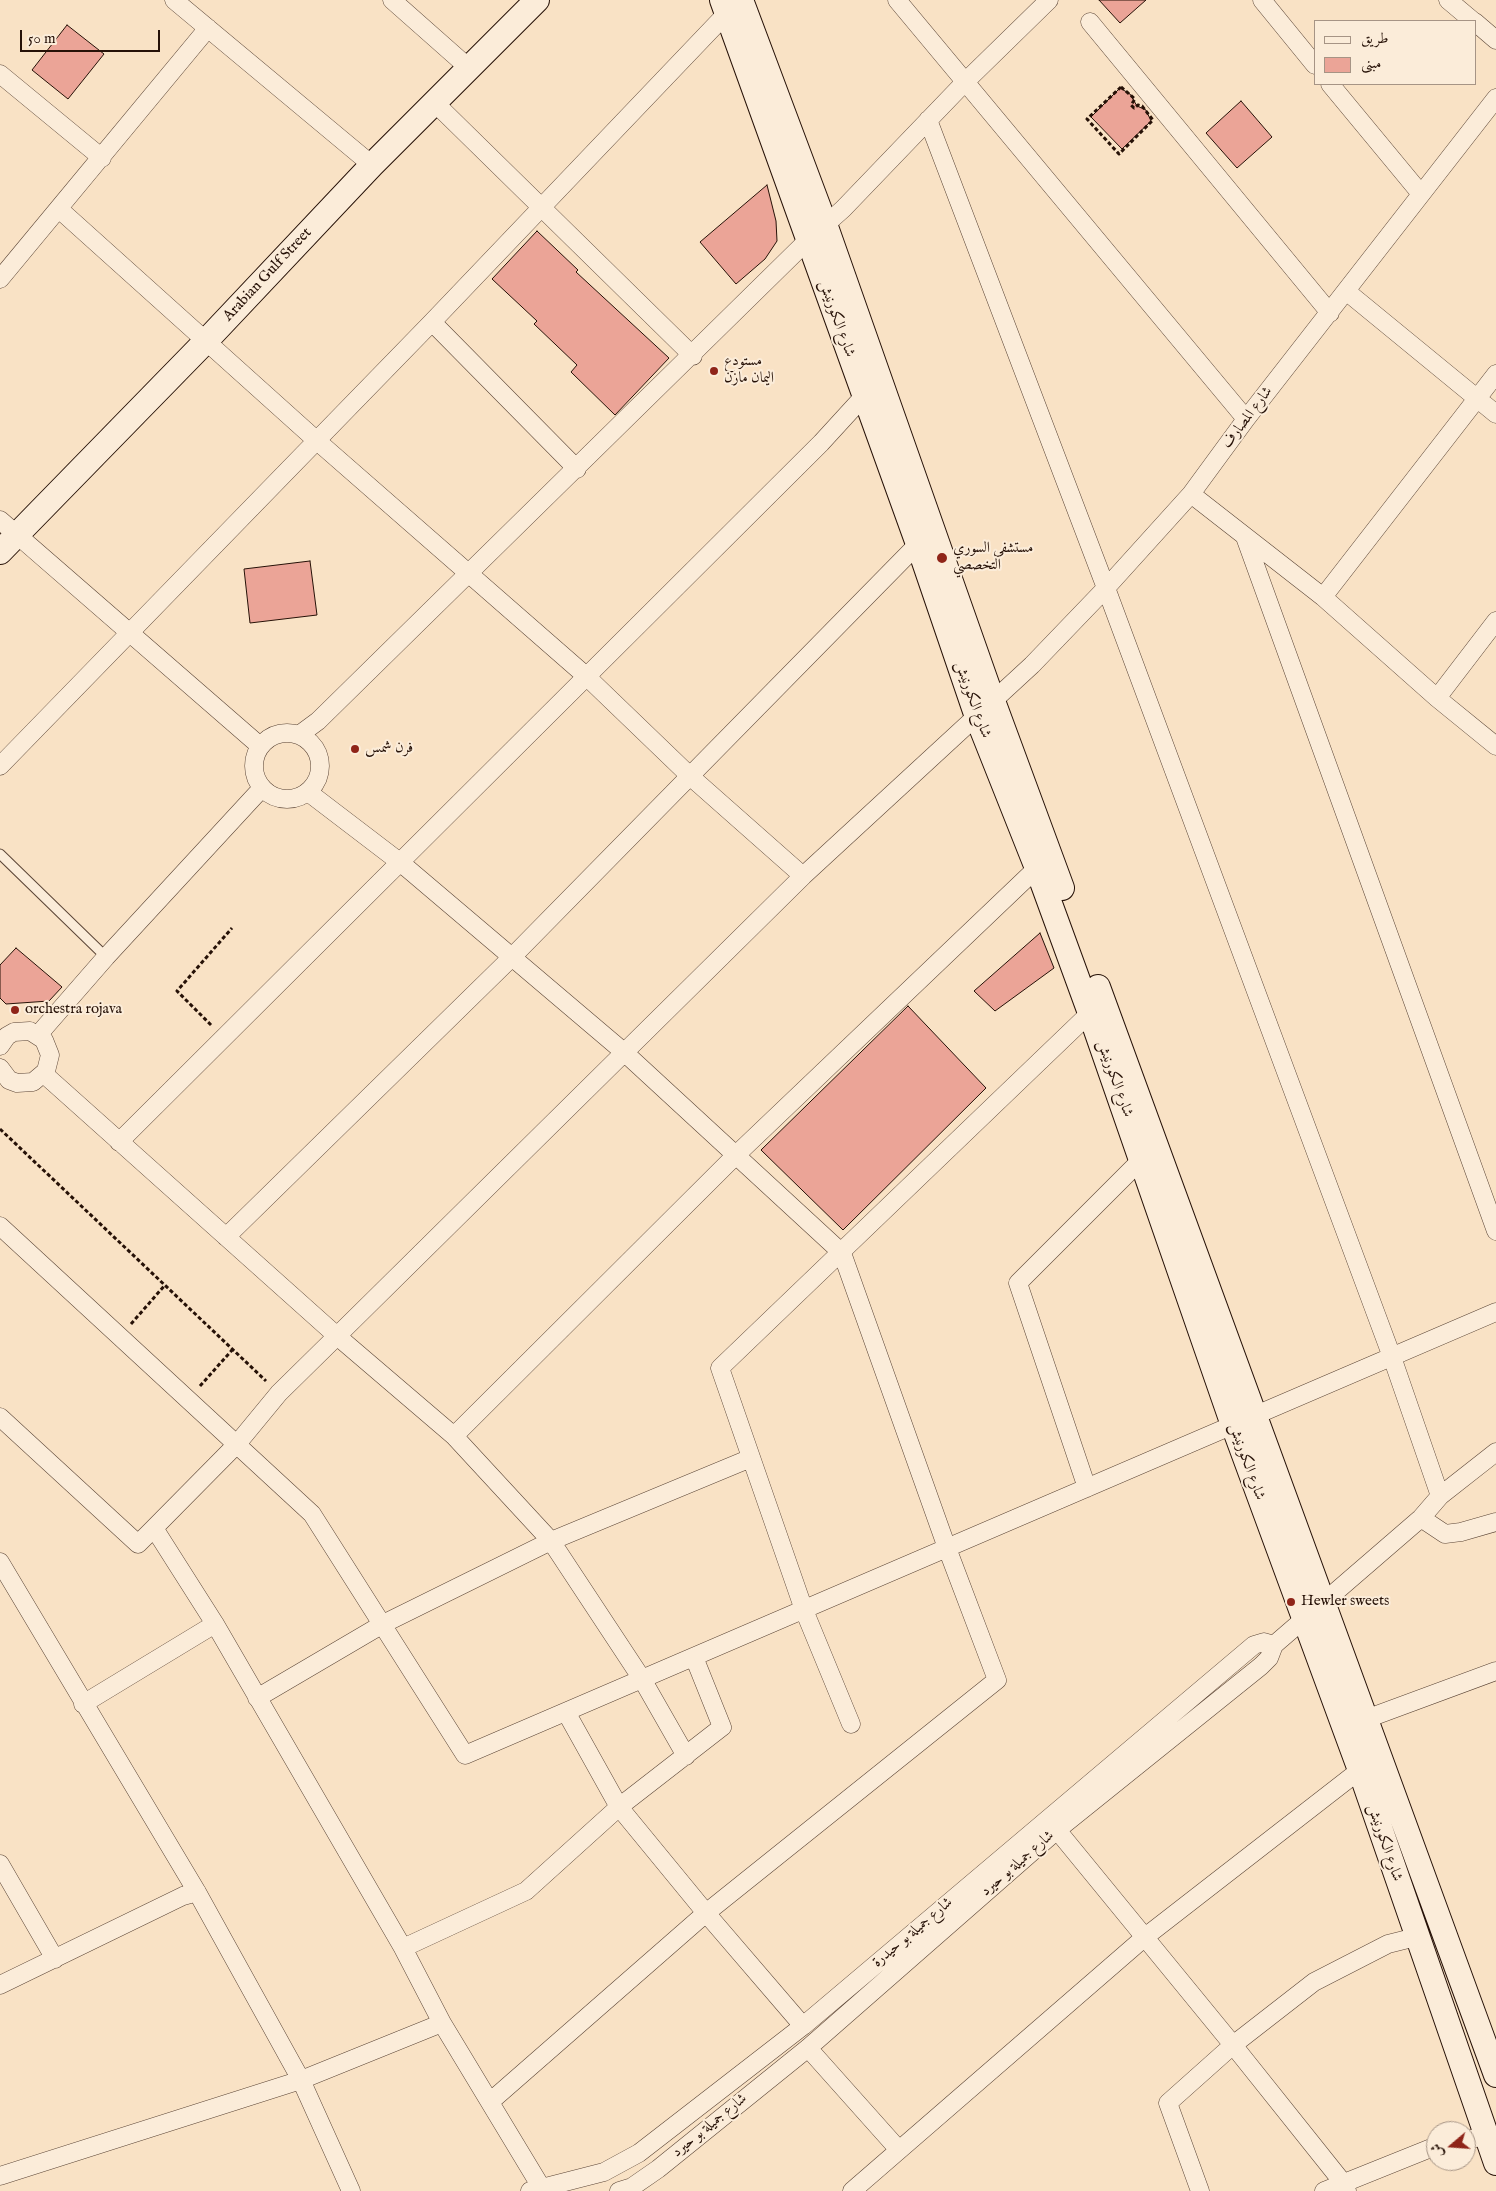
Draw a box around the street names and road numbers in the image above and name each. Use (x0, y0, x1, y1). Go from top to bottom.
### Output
street label: Arabian Gulf Street (220, 224, 316, 326)
street label: شارع الكورنيش (814, 278, 858, 360)
street label: شارع المصارف (1219, 383, 1277, 453)
street label: شارع الكورنيش (950, 659, 994, 741)
street label: شارع الكورنيش (1092, 1038, 1136, 1120)
street label: شارع الكورنيش (1224, 1421, 1268, 1503)
street label: شارع الكورنيش (1362, 1802, 1406, 1884)
street label: شارع جميلة بو حيرد (978, 1827, 1058, 1901)
street label: شارع جميلة بو حيدرة (869, 1894, 957, 1972)
street label: شارع جميلة بو حيرد (669, 2090, 751, 2162)

